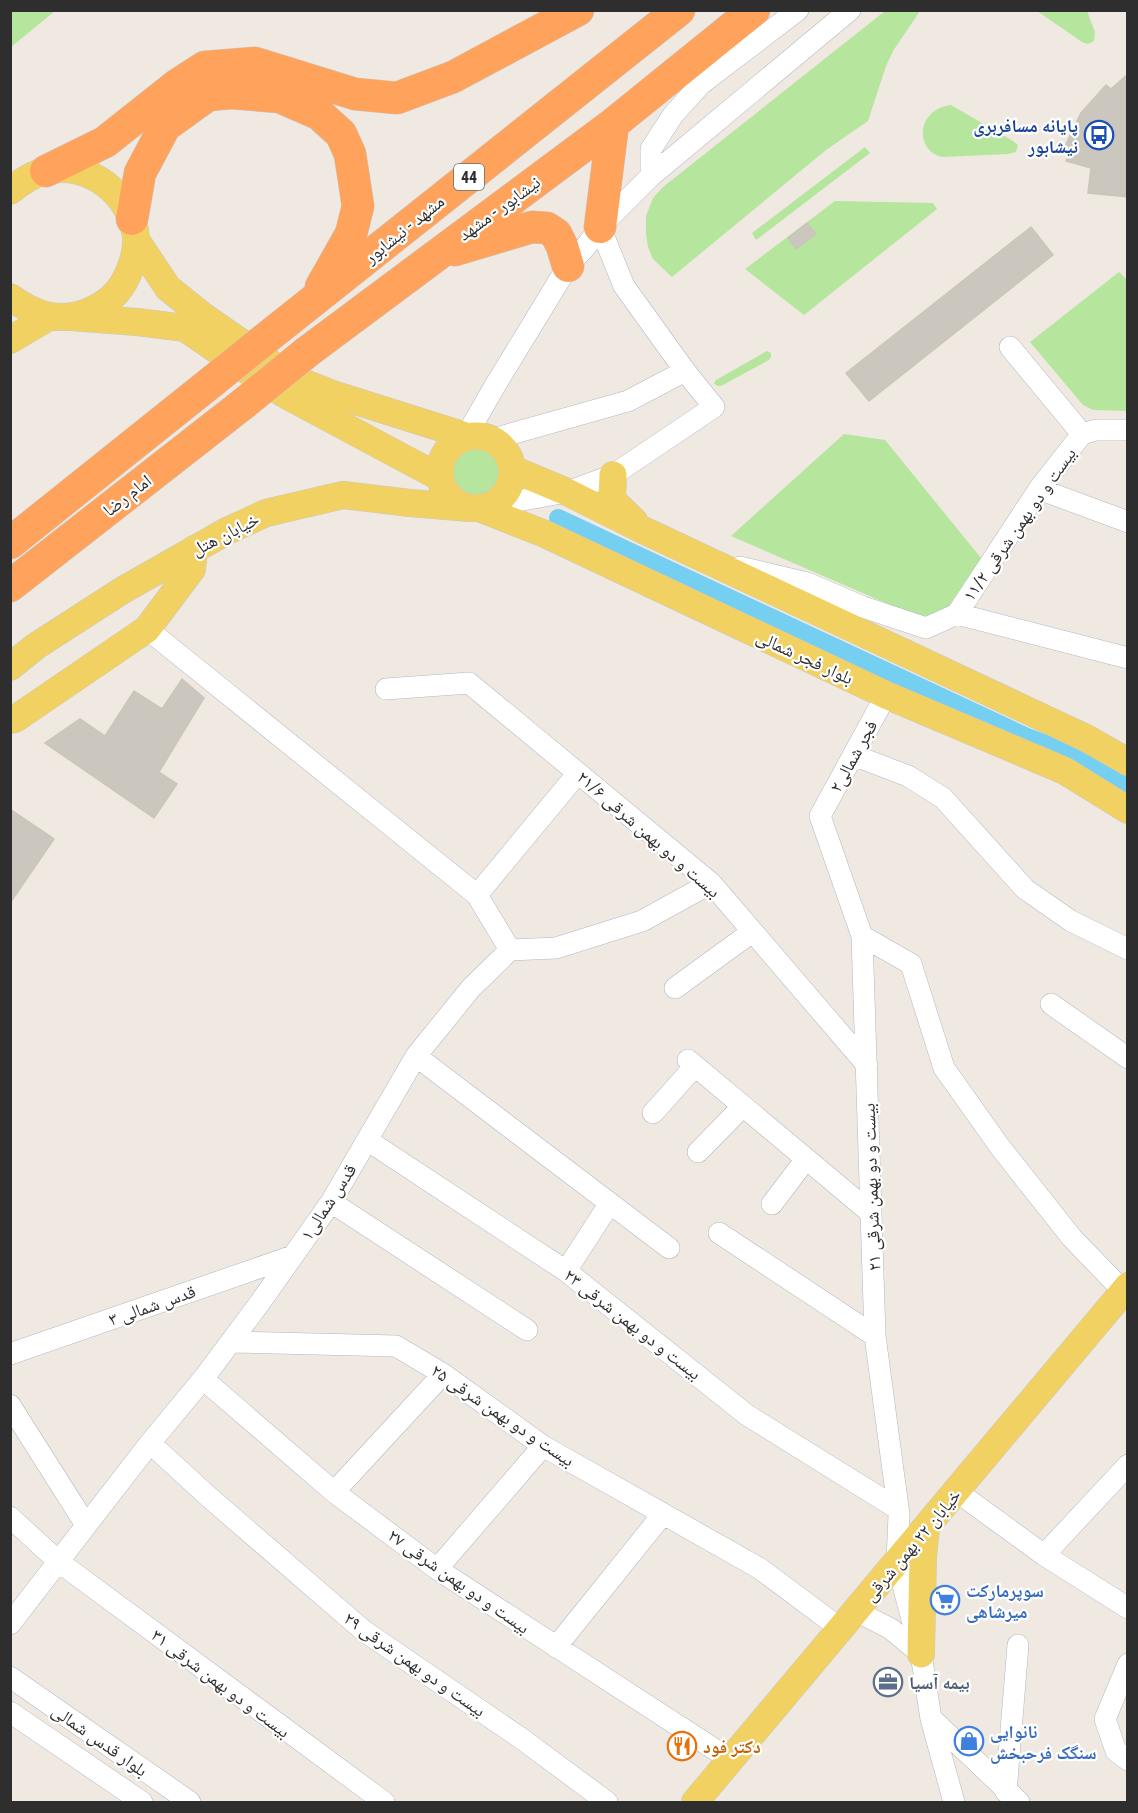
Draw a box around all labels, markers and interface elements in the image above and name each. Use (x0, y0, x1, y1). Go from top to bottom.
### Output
place label: پایانه مسافربری نیشابور (973, 115, 1078, 157)
bus stop icon: پایانه مسافربری نیشابور (1083, 119, 1115, 151)
road number: 44 (454, 164, 484, 190)
street label: نیشابور - مشهد (454, 171, 545, 245)
street label: مشهد - نیشابور (359, 190, 448, 269)
street label: بیست و دو بهمن شرقی ۱۱/۲ (958, 443, 1081, 605)
street label: امام رضا (99, 470, 157, 522)
street label: خیابان هتل (188, 508, 263, 561)
street label: بلوار فجر شمالی (753, 625, 857, 689)
street label: فجر شمالی۲ (825, 716, 882, 796)
street label: بیست و دو بهمن شرقی ۲۱/۶ (572, 766, 725, 903)
street label: بیست و دو بهمن شرقی ۲۱ (858, 1103, 885, 1271)
street label: قدس شمالی۱ (296, 1160, 361, 1245)
street label: بیست و دو بهمن شرقی ۲۳ (560, 1264, 706, 1385)
street label: قدس شمالی ۳ (106, 1280, 199, 1331)
street label: بیست و دو بهمن شرقی ۲۵ (427, 1359, 579, 1472)
street label: خیابان ۲۲ بهمن شرقی (859, 1485, 966, 1606)
street label: بیست و دو بهمن شرقی ۲۷ (384, 1524, 534, 1639)
place label: سوپرمارکت میرشاهی (966, 1580, 1044, 1623)
supermarket icon: سوپرمارکت میرشاهی (929, 1584, 961, 1616)
street label: بیست و دو بهمن شرقی ۲۹ (340, 1607, 490, 1722)
street label: بیست و دو بهمن شرقی ۳۱ (147, 1624, 294, 1743)
office icon: بیمه آسیا (872, 1666, 904, 1698)
place label: بیمه آسیا (909, 1672, 970, 1693)
street label: بلوار قدس شمالی (48, 1699, 152, 1781)
place label: نانوایی سنگک فرحبخش (990, 1721, 1097, 1764)
shop icon: نانوایی سنگک فرحبخش (953, 1725, 985, 1757)
restaurant icon: دکتر فود (666, 1730, 698, 1762)
place label: دکتر فود (703, 1736, 761, 1757)

